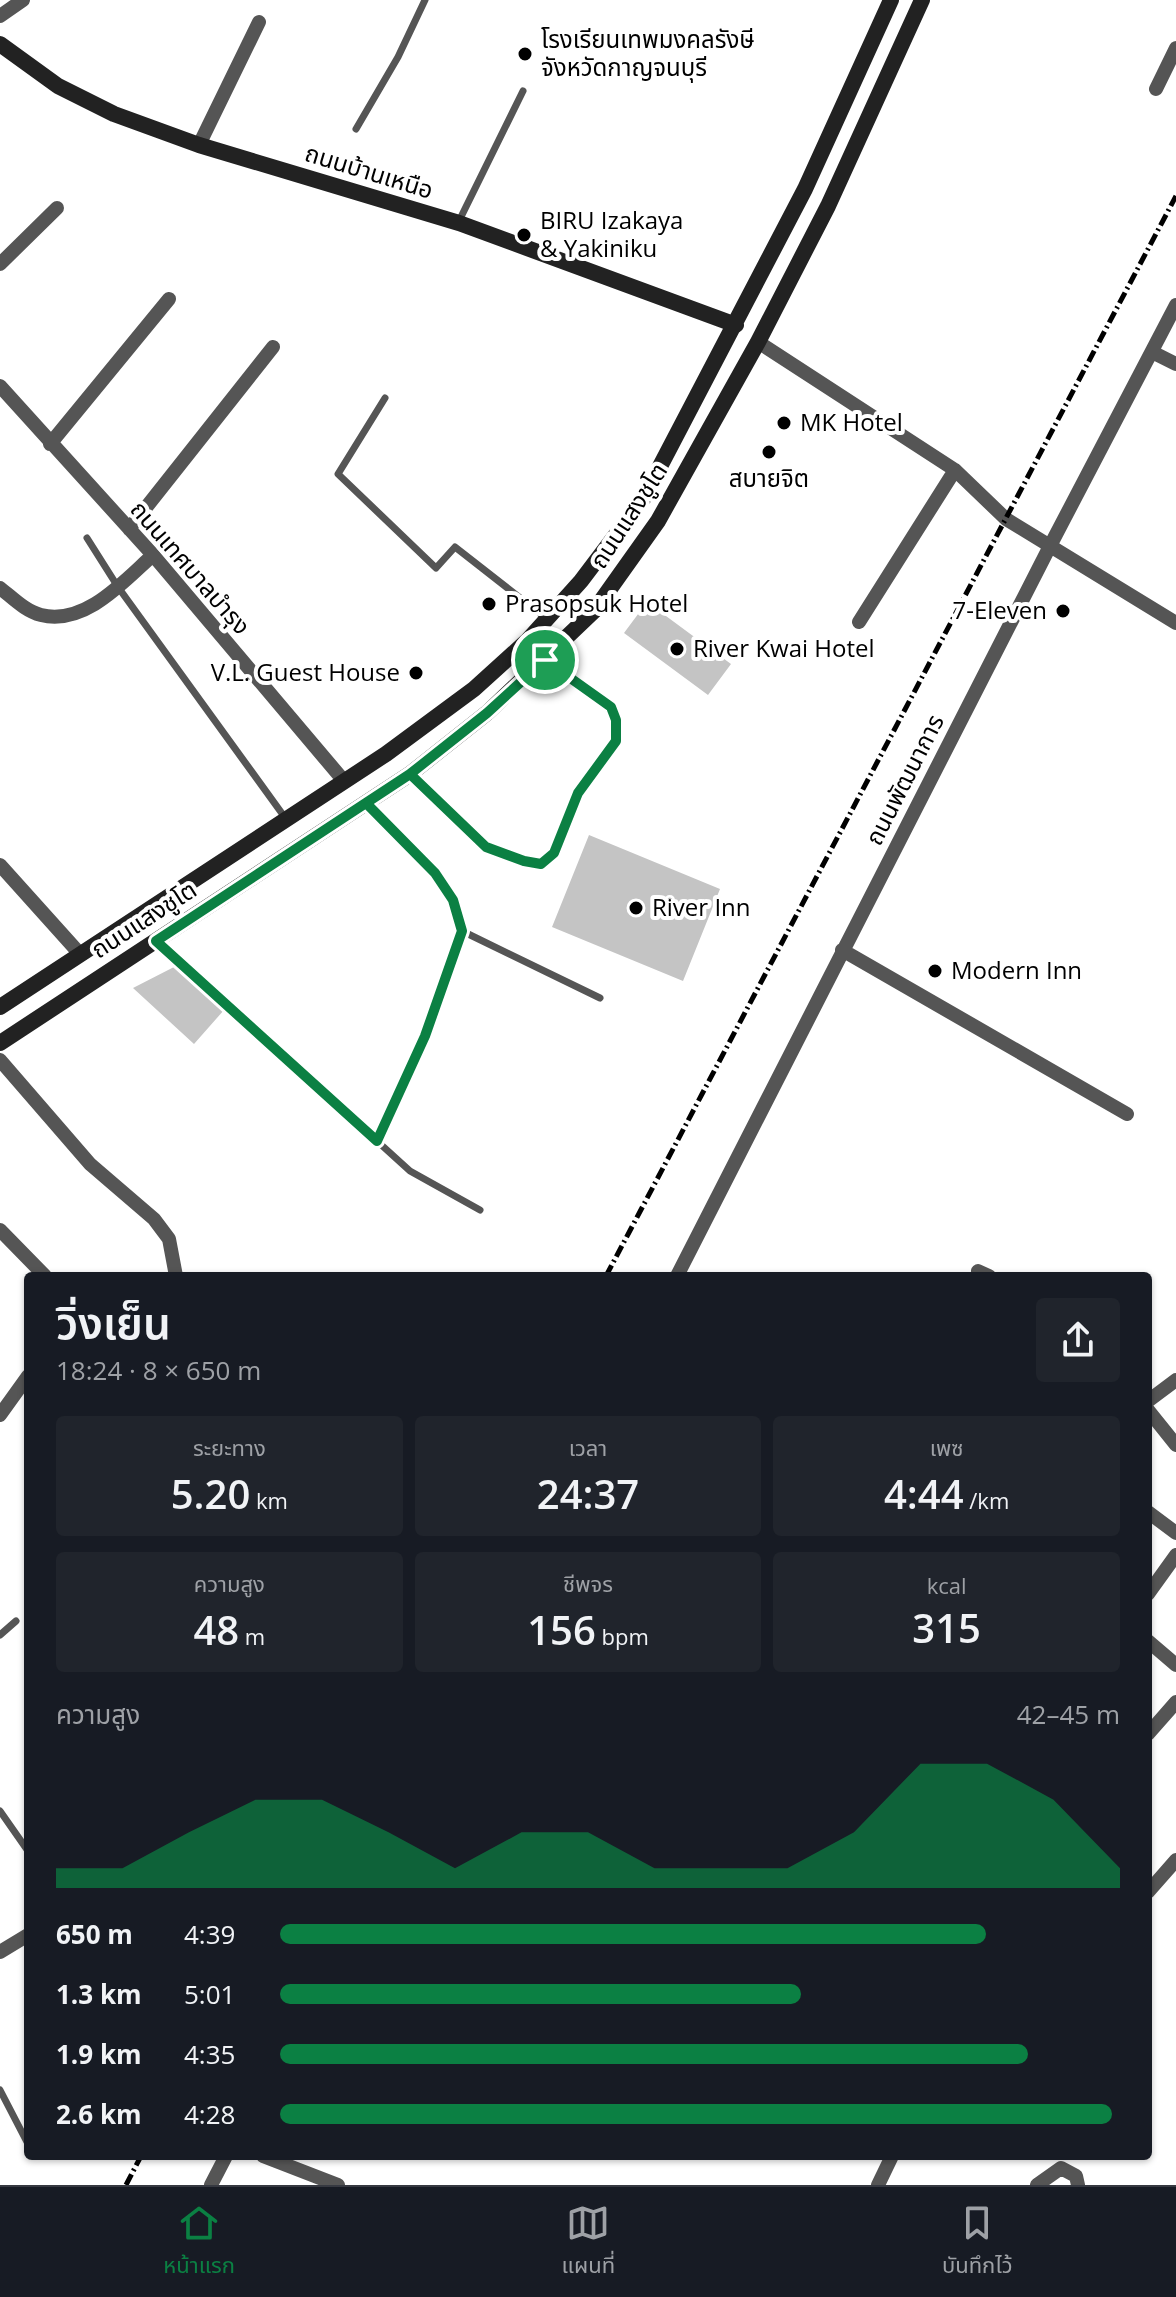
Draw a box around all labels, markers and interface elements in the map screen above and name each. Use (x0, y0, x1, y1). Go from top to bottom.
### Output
place label: โรงเรียนเทพมงคลรังษี จังหวัดกาญจนบุรี (541, 22, 755, 83)
marker: โรงเรียนเทพมงคลรังษี จังหวัดกาญจนบุรี (516, 45, 534, 63)
street label: ถนนบ้านเหนือ (301, 135, 438, 206)
place label: BIRU Izakaya & Yakiniku (540, 203, 683, 264)
marker: BIRU Izakaya & Yakiniku (515, 226, 533, 244)
place label: MK Hotel (800, 405, 903, 438)
marker: MK Hotel (775, 414, 793, 432)
marker: สบายจิต (760, 443, 778, 461)
street label: ถนนแสงชูโต (581, 456, 674, 574)
place label: สบายจิต (729, 461, 809, 494)
street label: ถนนเทศบาลบำรุง (124, 493, 259, 641)
place label: Prasopsuk Hotel (505, 586, 688, 619)
place label: 7-Eleven (953, 593, 1047, 626)
marker: Prasopsuk Hotel (480, 595, 498, 613)
marker: 7-Eleven (1054, 602, 1072, 620)
pin (511, 626, 579, 694)
place label: River Kwai Hotel (693, 631, 875, 664)
icon: arrive (523, 638, 567, 682)
marker: River Kwai Hotel (668, 640, 686, 658)
place label: V.L. Guest House (211, 655, 400, 688)
marker: V.L. Guest House (407, 664, 425, 682)
street label: ถนนพัฒนาการ (857, 708, 951, 850)
street label: ถนนแสงชูโต (84, 872, 202, 965)
place label: River Inn (652, 890, 751, 923)
marker: River Inn (627, 899, 645, 917)
place label: Modern Inn (951, 953, 1082, 986)
marker: Modern Inn (926, 962, 944, 980)
text: วิ่งเย็น (56, 1292, 171, 1352)
button: share (1036, 1298, 1120, 1382)
text: 18:24 · 8 × 650 m (56, 1352, 261, 1388)
text: ระยะทาง (193, 1432, 266, 1462)
text: เวลา (569, 1432, 607, 1462)
text: เพซ (930, 1432, 963, 1462)
text: 5.20 (171, 1466, 250, 1521)
text: 24:37 (537, 1466, 639, 1521)
text: 4:44 (884, 1466, 964, 1521)
text: km (250, 1485, 288, 1515)
text: /km (964, 1485, 1009, 1515)
text: ความสูง (194, 1568, 265, 1598)
text: ชีพจร (563, 1568, 613, 1598)
text: kcal (927, 1570, 967, 1600)
text: 315 (912, 1600, 981, 1655)
text: 48 (193, 1602, 239, 1657)
text: 156 (527, 1602, 596, 1657)
text: m (239, 1621, 265, 1651)
text: bpm (596, 1621, 649, 1651)
text: ความสูง (56, 1696, 140, 1732)
text: 42–45 m (1017, 1696, 1120, 1732)
text: 650 m (56, 1916, 133, 1952)
text: 4:39 (184, 1916, 235, 1952)
text: 1.3 km (56, 1976, 142, 2012)
text: 5:01 (184, 1976, 235, 2012)
text: 1.9 km (56, 2036, 142, 2072)
text: 4:35 (184, 2036, 235, 2072)
text: 2.6 km (56, 2096, 142, 2132)
text: 4:28 (184, 2096, 235, 2132)
tab: หน้าแรก (163, 2201, 235, 2283)
tab: แผนที่ (562, 2201, 615, 2283)
tab: บันทึกไว้ (942, 2201, 1013, 2283)

